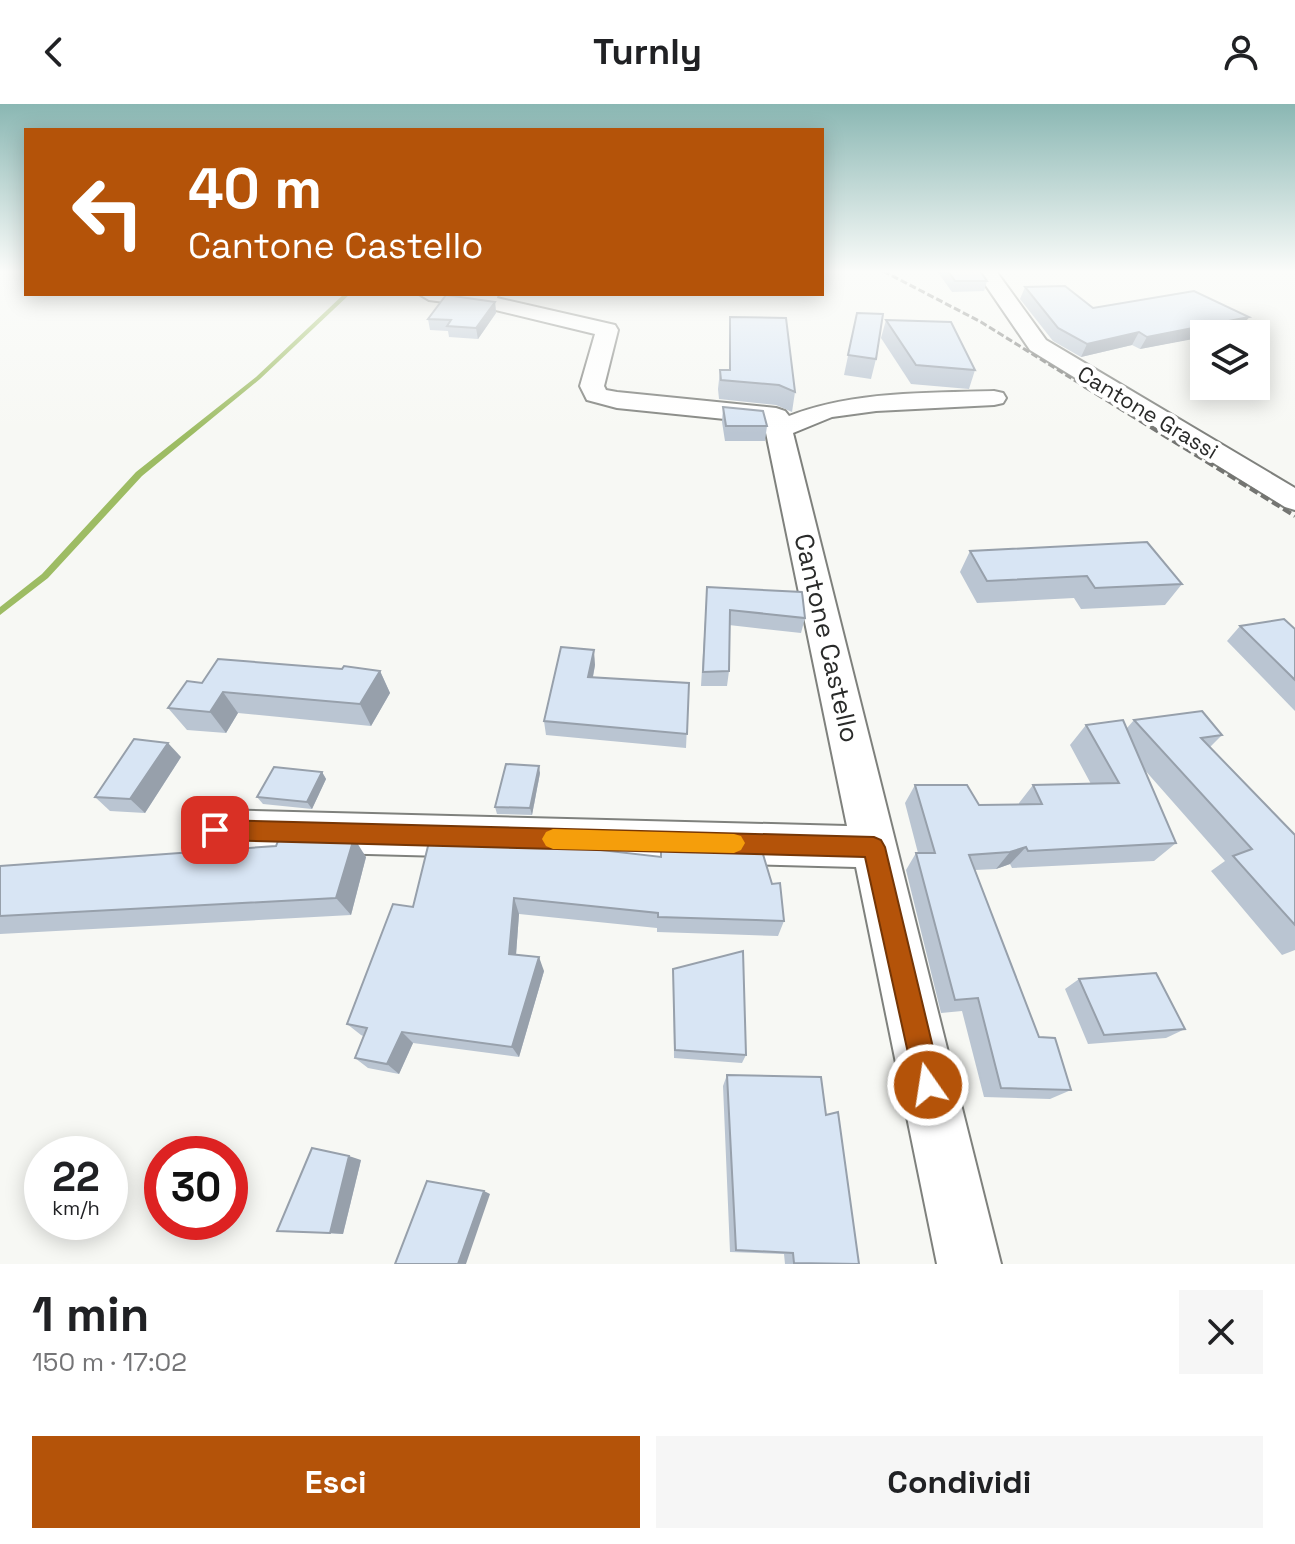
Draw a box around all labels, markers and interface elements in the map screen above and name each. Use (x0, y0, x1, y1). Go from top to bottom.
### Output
text: Turnly (593, 29, 702, 75)
icon: back (32, 30, 76, 74)
icon: person (1219, 30, 1263, 74)
text: 40 m (188, 153, 322, 224)
icon: left (56, 160, 160, 264)
text: Cantone Castello (188, 223, 484, 269)
map controls (1190, 320, 1270, 400)
button: layers (1190, 320, 1270, 400)
street label: Cantone Grassi (1073, 359, 1223, 465)
street label: Cantone Castello (786, 530, 868, 746)
pin (181, 796, 249, 864)
icon: arrive (193, 808, 237, 852)
position arrow (886, 1043, 970, 1127)
speed limit sign: 30 (144, 1136, 248, 1240)
text: 22 (52, 1152, 100, 1203)
text: km/h (52, 1195, 100, 1221)
text: 1 min (32, 1284, 149, 1345)
button: close (1179, 1290, 1263, 1374)
text: 150 m · 17:02 (32, 1345, 187, 1379)
button: Esci (32, 1436, 640, 1528)
button: Condividi (656, 1436, 1263, 1528)

